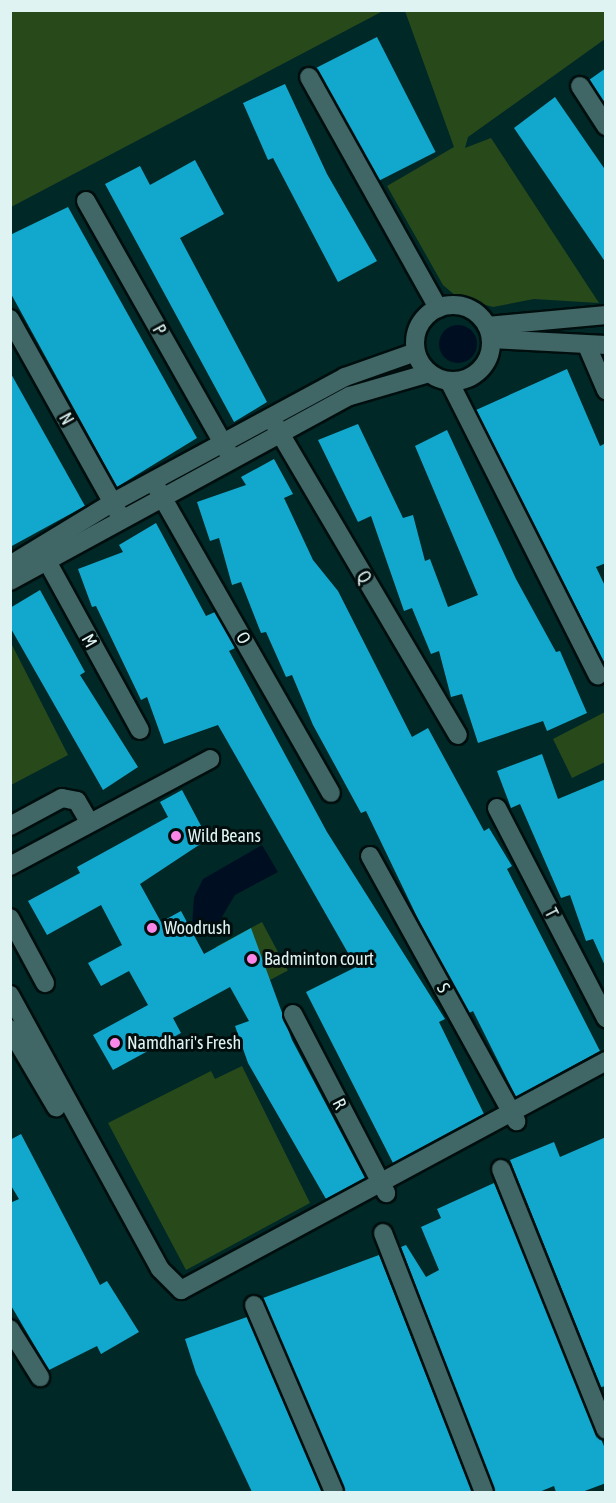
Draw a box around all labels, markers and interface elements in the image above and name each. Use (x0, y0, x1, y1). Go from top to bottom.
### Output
street label: P (147, 321, 171, 339)
street label: N (54, 409, 78, 429)
street label: Q (352, 567, 376, 587)
street label: O (231, 628, 255, 648)
street label: M (77, 630, 101, 652)
place label: Wild Beans (188, 825, 261, 847)
marker: Wild Beans (169, 829, 183, 843)
street label: T (540, 905, 562, 921)
place label: Woodrush (164, 917, 231, 939)
marker: Woodrush (145, 921, 159, 935)
place label: Badminton court (264, 948, 374, 970)
marker: Badminton court (245, 952, 259, 966)
street label: S (432, 979, 454, 997)
place label: Namdhari's Fresh (127, 1032, 241, 1054)
marker: Namdhari's Fresh (108, 1036, 122, 1050)
street label: R (327, 1095, 351, 1113)

